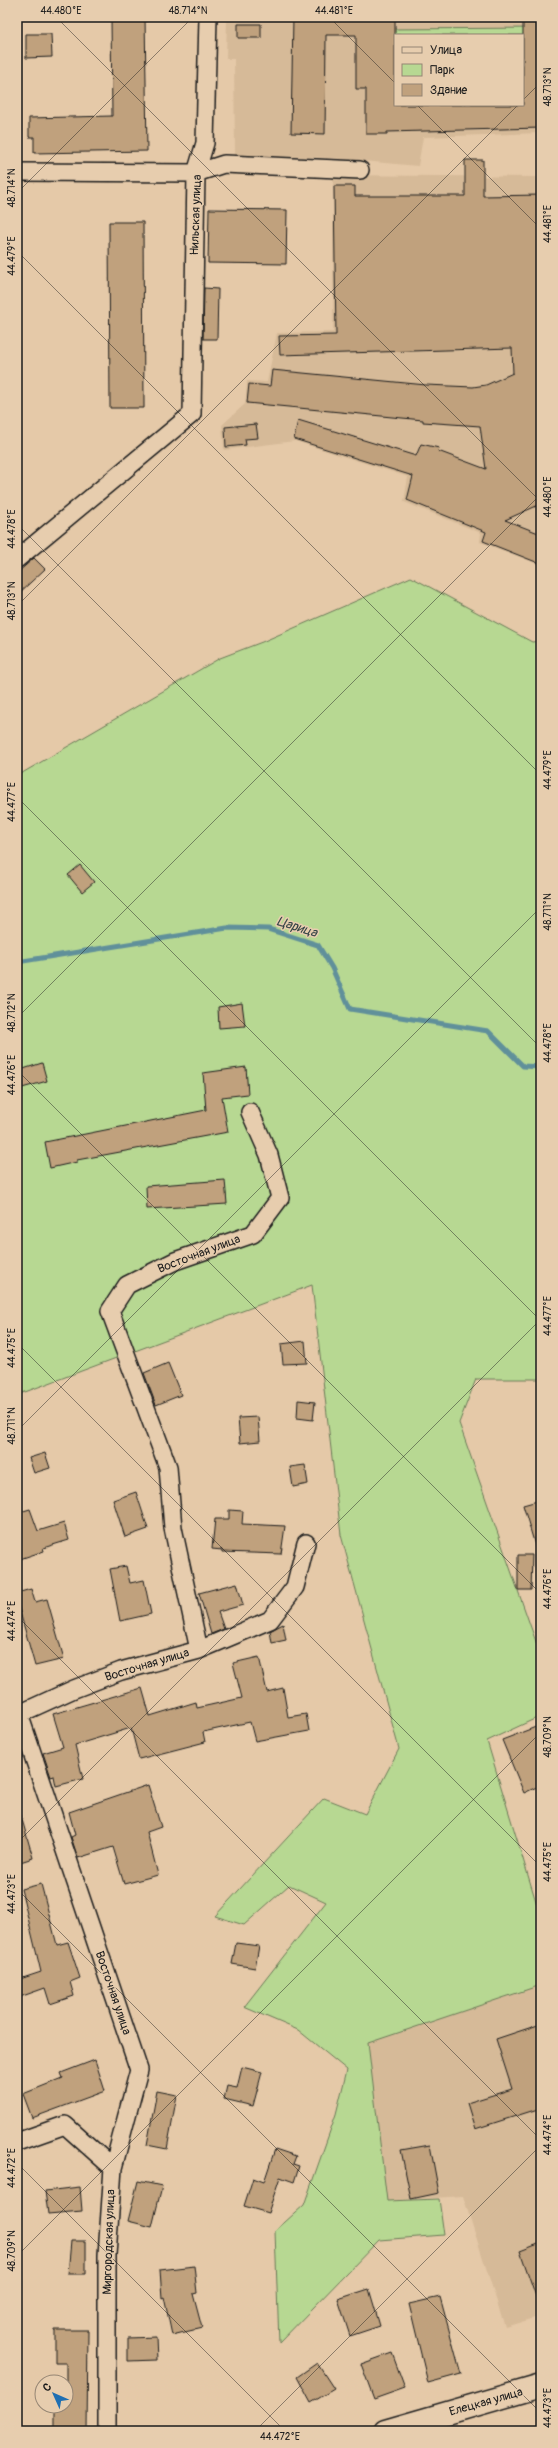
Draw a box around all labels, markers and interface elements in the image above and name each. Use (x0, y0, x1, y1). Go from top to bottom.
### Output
text: 44.480°E (40, 5, 82, 17)
text: 48.714°N (168, 5, 208, 17)
text: 44.481°E (315, 5, 353, 17)
legend (394, 34, 524, 106)
text: Улица (430, 43, 462, 58)
text: Парк (430, 63, 455, 78)
text: 48.713°N (542, 67, 554, 106)
text: Здание (430, 83, 467, 98)
text: 48.714°N (6, 168, 18, 208)
street label: Нильская улица (187, 174, 205, 256)
text: 44.481°E (542, 205, 554, 243)
text: 44.479°E (6, 236, 18, 276)
text: 44.480°E (542, 476, 554, 518)
text: 44.478°E (6, 509, 18, 549)
text: 48.713°N (6, 581, 18, 620)
text: 44.479°E (542, 750, 554, 790)
text: 44.477°E (6, 782, 18, 822)
text: 48.711°N (542, 893, 554, 931)
water label: Царица (275, 913, 320, 941)
text: 48.712°N (6, 993, 18, 1032)
text: 44.478°E (542, 1023, 554, 1063)
text: 44.476°E (6, 1055, 18, 1095)
street label: Восточная улица (156, 1231, 243, 1277)
text: 44.477°E (542, 1296, 554, 1336)
text: 44.475°E (6, 1328, 18, 1368)
text: 48.711°N (6, 1407, 18, 1445)
text: 44.476°E (542, 1569, 554, 1609)
text: 44.474°E (6, 1601, 18, 1641)
street label: Восточная улица (103, 1645, 191, 1685)
text: 48.709°N (542, 1716, 554, 1758)
text: 44.475°E (542, 1842, 554, 1882)
text: 44.473°E (6, 1874, 18, 1914)
street label: Восточная улица (92, 1949, 134, 2037)
text: 44.474°E (542, 2115, 554, 2155)
text: 44.472°E (6, 2148, 18, 2188)
street label: Миргородская улица (100, 2189, 118, 2295)
text: 48.709°N (6, 2230, 18, 2272)
north arrow (34, 2374, 74, 2414)
text: С (40, 2380, 54, 2394)
street label: Елецкая улица (447, 2384, 525, 2420)
text: 44.473°E (542, 2388, 554, 2428)
text: 44.472°E (260, 2431, 300, 2443)

